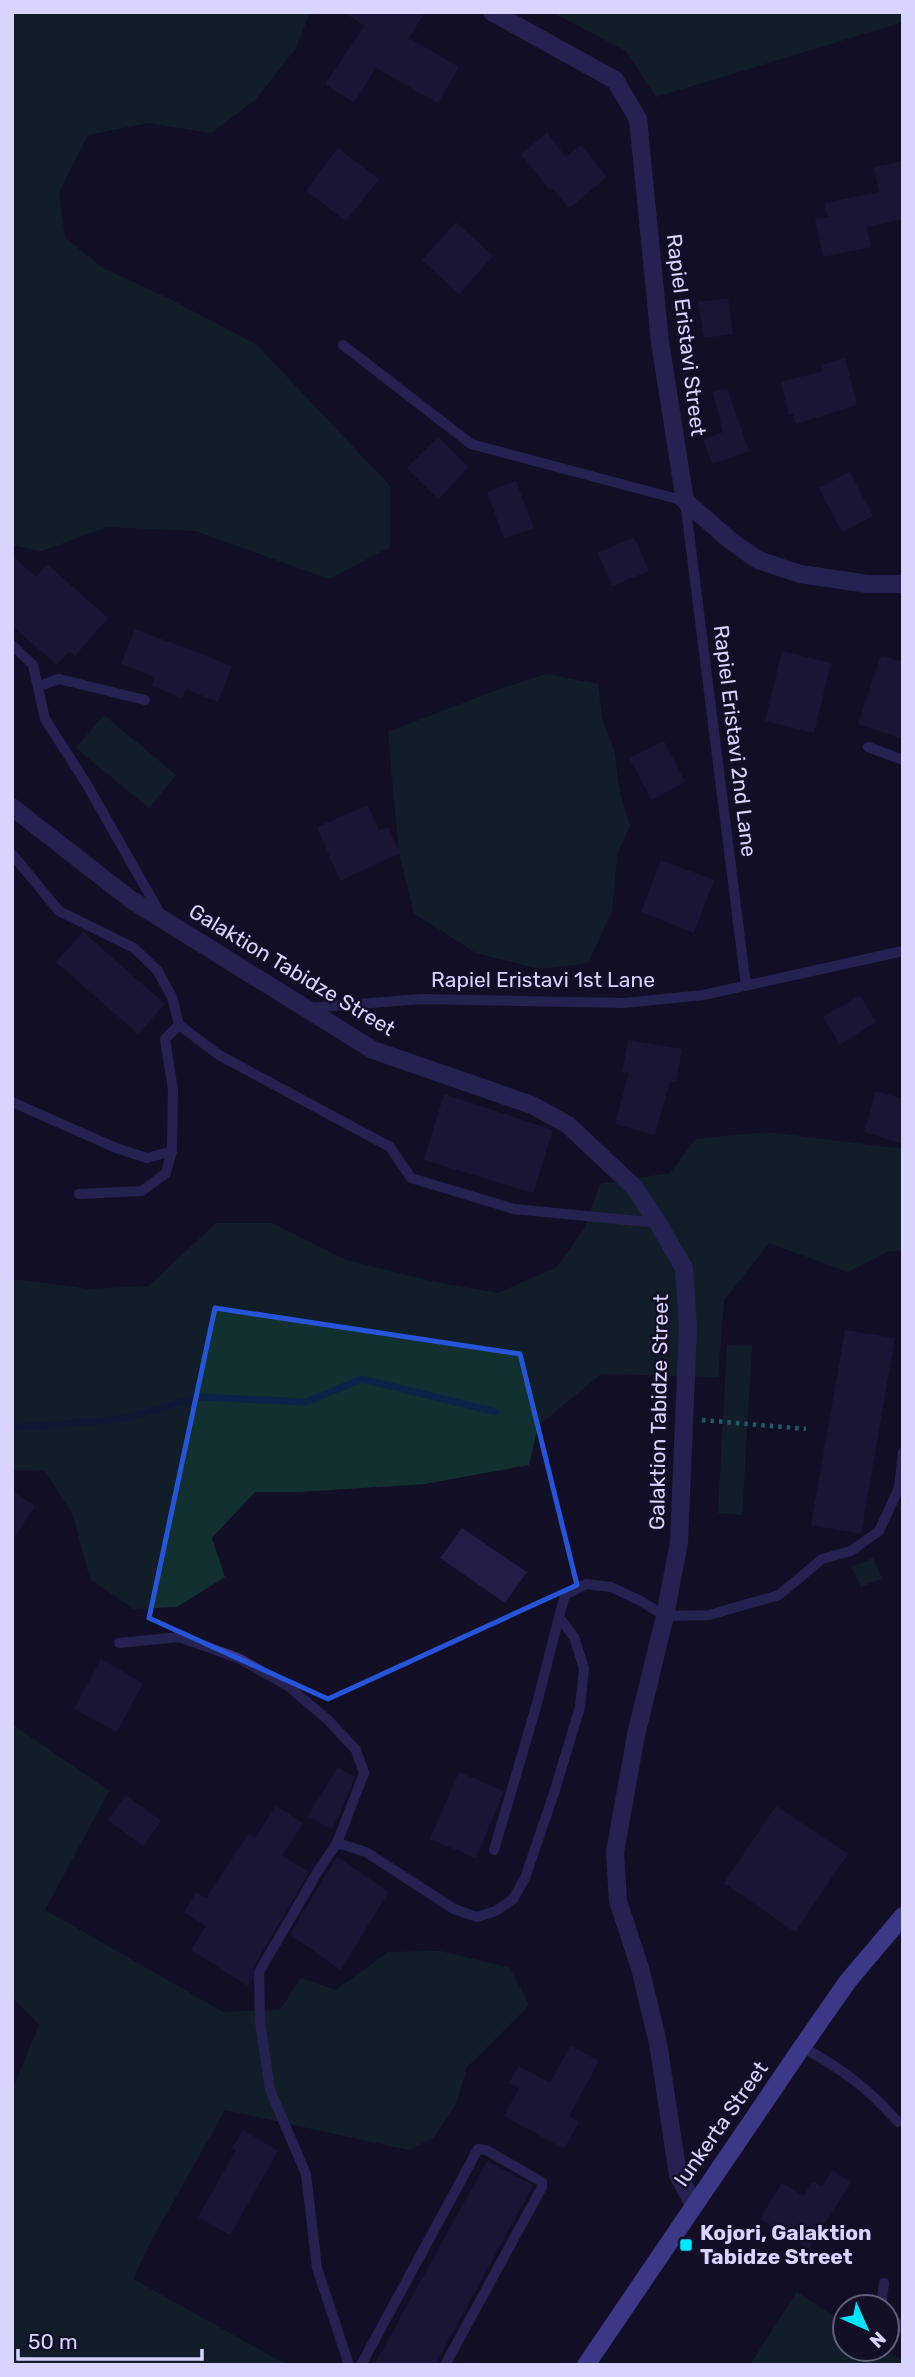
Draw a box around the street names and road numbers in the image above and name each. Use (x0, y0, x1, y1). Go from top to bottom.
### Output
street label: Rapiel Eristavi Street (662, 232, 711, 438)
street label: Rapiel Eristavi 2nd Lane (709, 624, 762, 858)
street label: Galaktion Tabidze Street (185, 898, 400, 1041)
street label: Rapiel Eristavi 1st Lane (431, 967, 655, 992)
street label: Galaktion Tabidze Street (644, 1294, 673, 1530)
street label: Iunkerta Street (668, 2056, 773, 2191)

